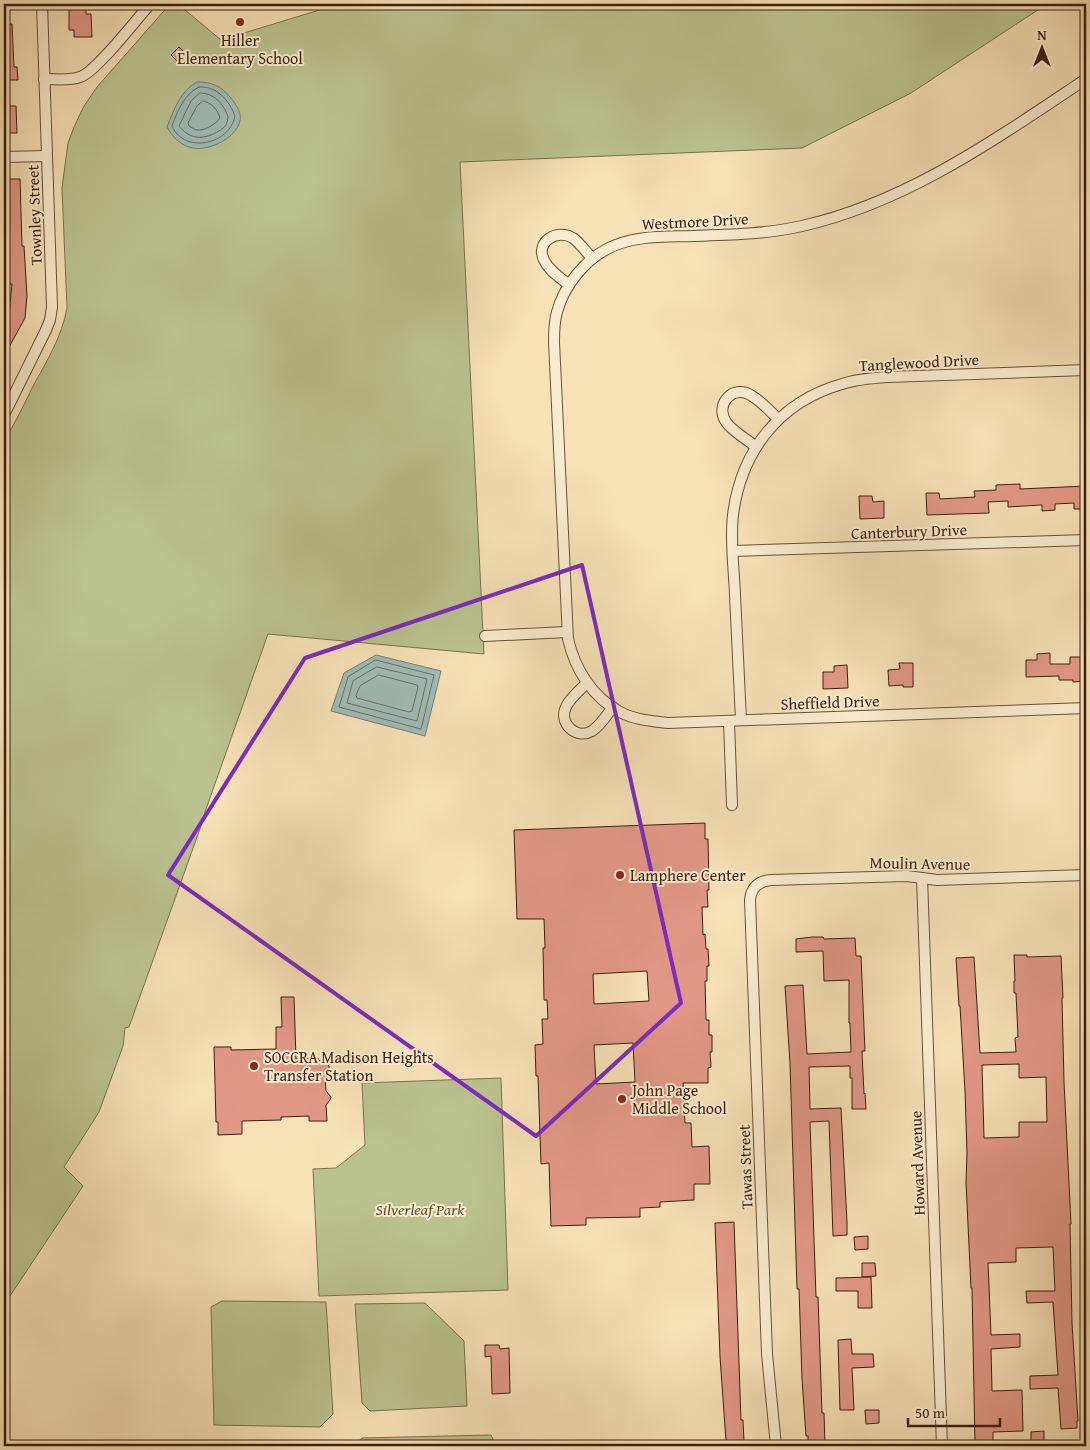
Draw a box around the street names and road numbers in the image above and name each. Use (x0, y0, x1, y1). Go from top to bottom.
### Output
street label: Townley Street (20, 164, 48, 266)
street label: Westmore Drive (641, 206, 749, 236)
street label: Tanglewood Drive (858, 347, 980, 377)
street label: Canterbury Drive (851, 517, 967, 545)
street label: Sheffield Drive (780, 688, 880, 716)
street label: Moulin Avenue (870, 850, 970, 876)
street label: Howard Avenue (903, 1110, 931, 1216)
street label: Tawas Street (732, 1124, 758, 1210)

